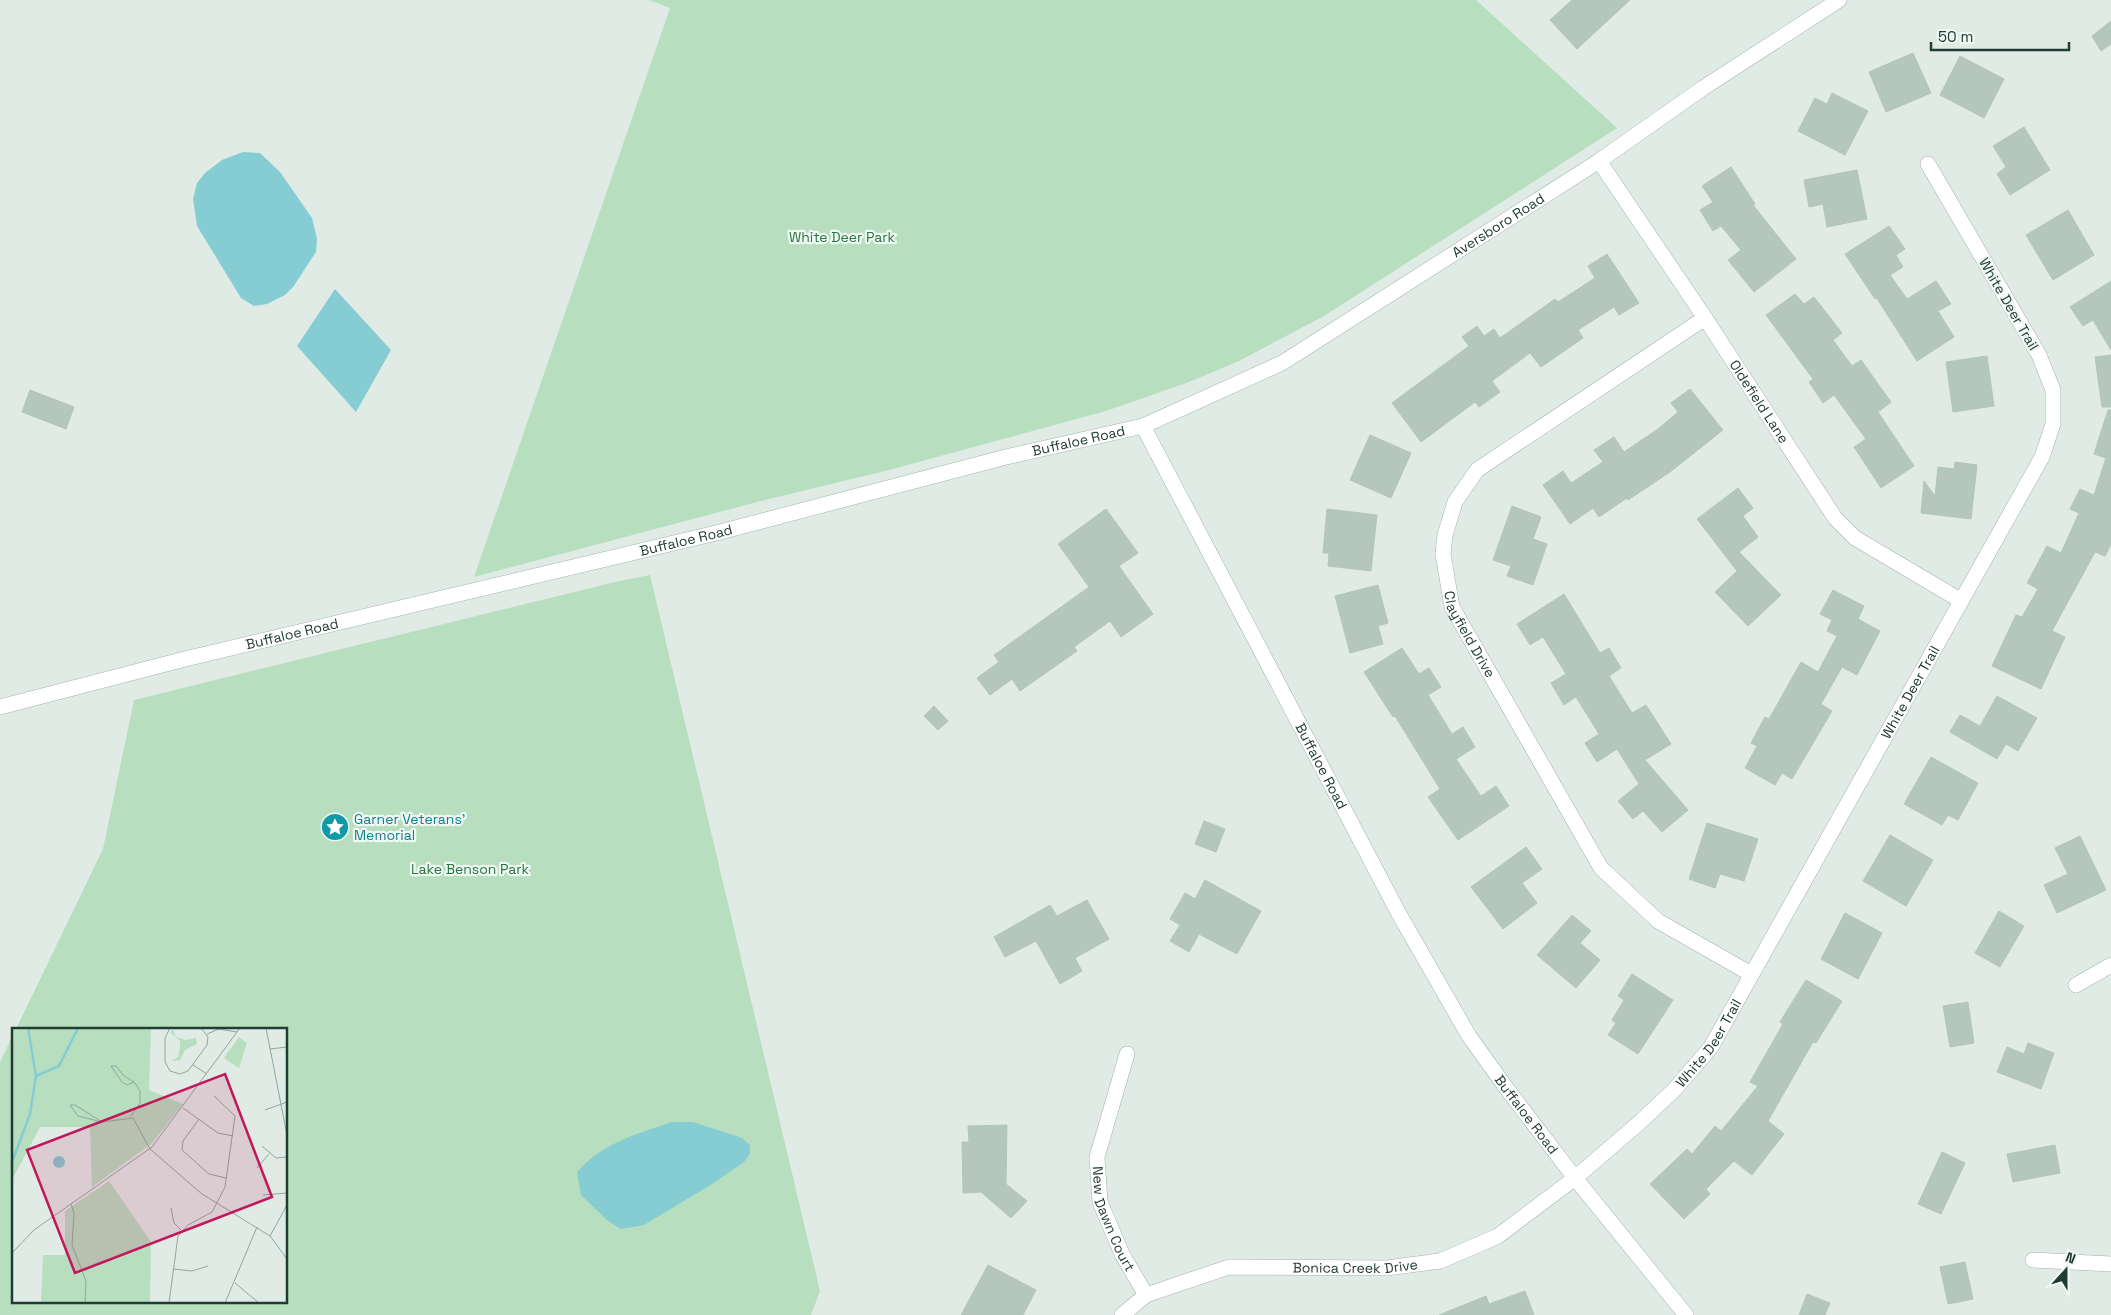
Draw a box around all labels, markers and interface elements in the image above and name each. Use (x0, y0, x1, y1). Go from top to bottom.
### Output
scale bar (1931, 20, 2068, 52)
text: 50 m (1938, 27, 1973, 46)
street label: Aversboro Road (1449, 189, 1548, 261)
park label: White Deer Park (789, 228, 896, 246)
street label: White Deer Trail (1975, 255, 2043, 353)
street label: Oldefield Lane (1726, 356, 1793, 447)
street label: Buffaloe Road (1030, 421, 1127, 460)
street label: Buffaloe Road (638, 520, 734, 560)
street label: Clayfield Drive (1440, 589, 1499, 681)
street label: Buffaloe Road (244, 614, 340, 653)
street label: White Deer Trail (1877, 642, 1943, 742)
street label: Buffaloe Road (1291, 720, 1351, 812)
place label: Garner Veterans' Memorial (354, 810, 465, 844)
place icon: Garner Veterans' Memorial (320, 812, 350, 842)
park label: Lake Benson Park (411, 860, 530, 878)
street label: White Deer Trail (1672, 996, 1745, 1091)
inset map (12, 1028, 288, 1302)
street label: Buffaloe Road (1491, 1071, 1562, 1158)
street label: New Dawn Court (1089, 1166, 1139, 1275)
north arrow (2041, 1245, 2091, 1295)
text: N (2063, 1248, 2078, 1268)
street label: Bonica Creek Drive (1292, 1255, 1419, 1277)

